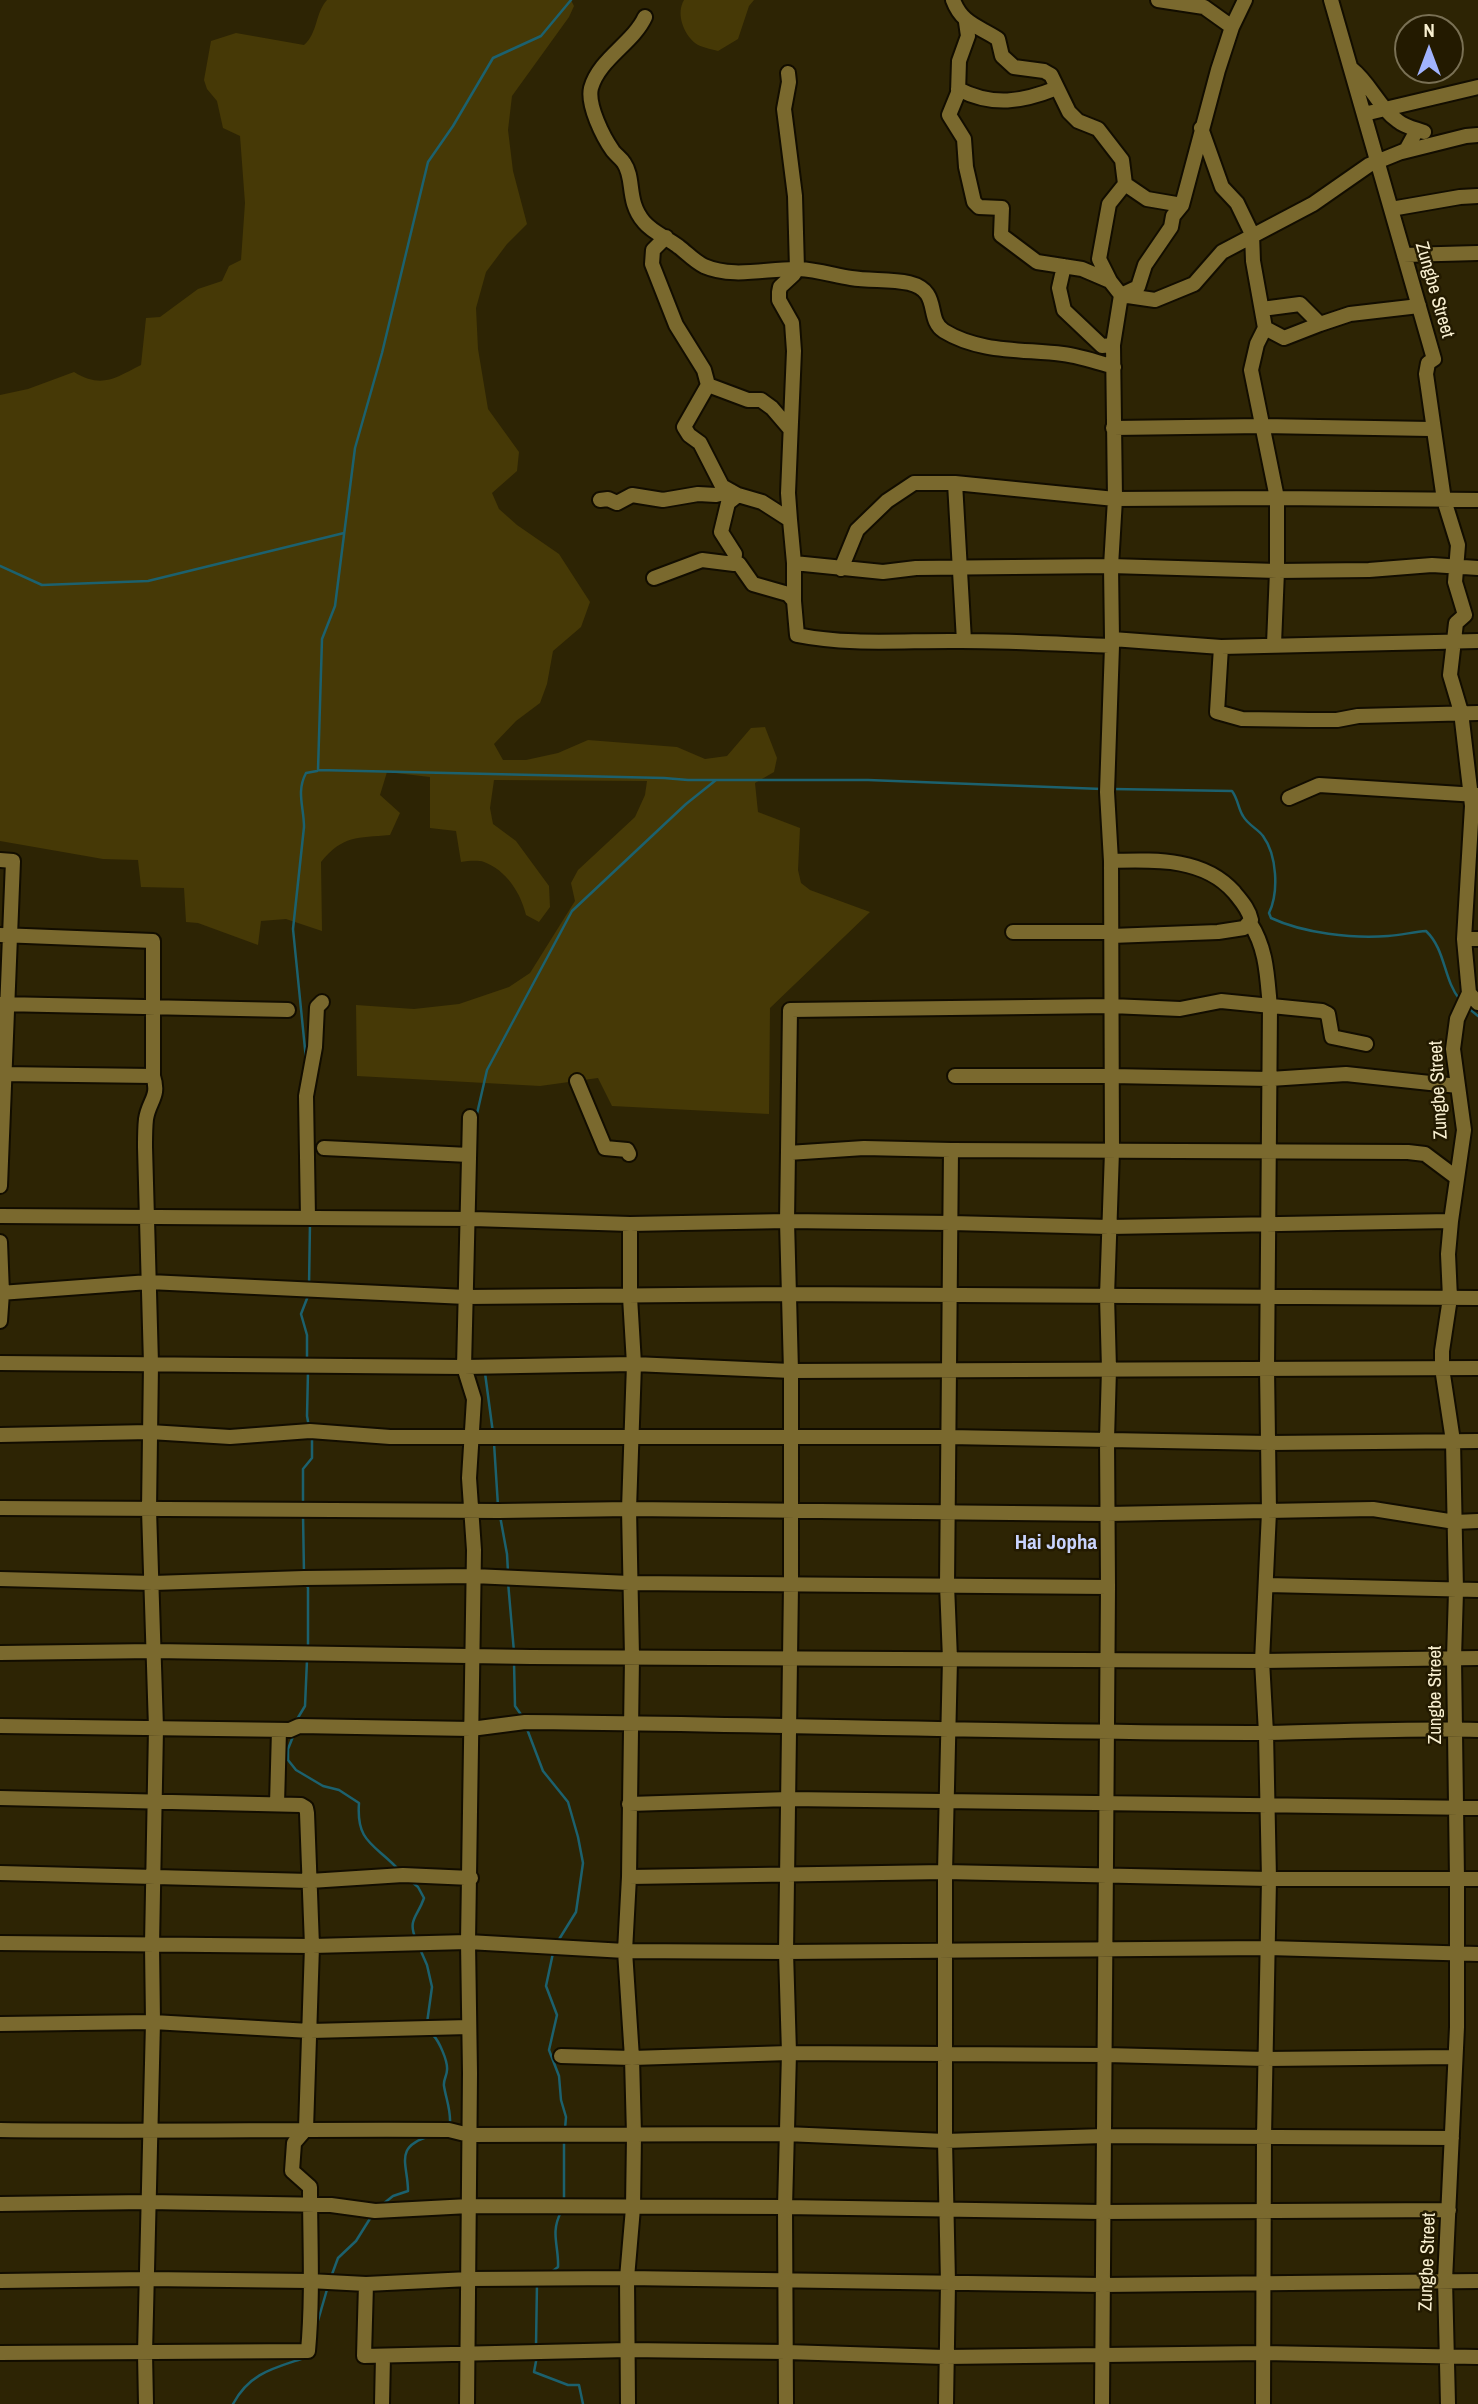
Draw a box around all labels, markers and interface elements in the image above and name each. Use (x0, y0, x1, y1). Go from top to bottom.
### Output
north arrow (1394, 14, 1464, 84)
text: N (1423, 17, 1435, 43)
street label: Zungbe Street (1409, 239, 1459, 341)
street label: Zungbe Street (1425, 1040, 1453, 1140)
district label: Hai Jopha (1015, 1530, 1097, 1556)
street label: Zungbe Street (1425, 1646, 1447, 1744)
street label: Zungbe Street (1415, 2212, 1441, 2312)

